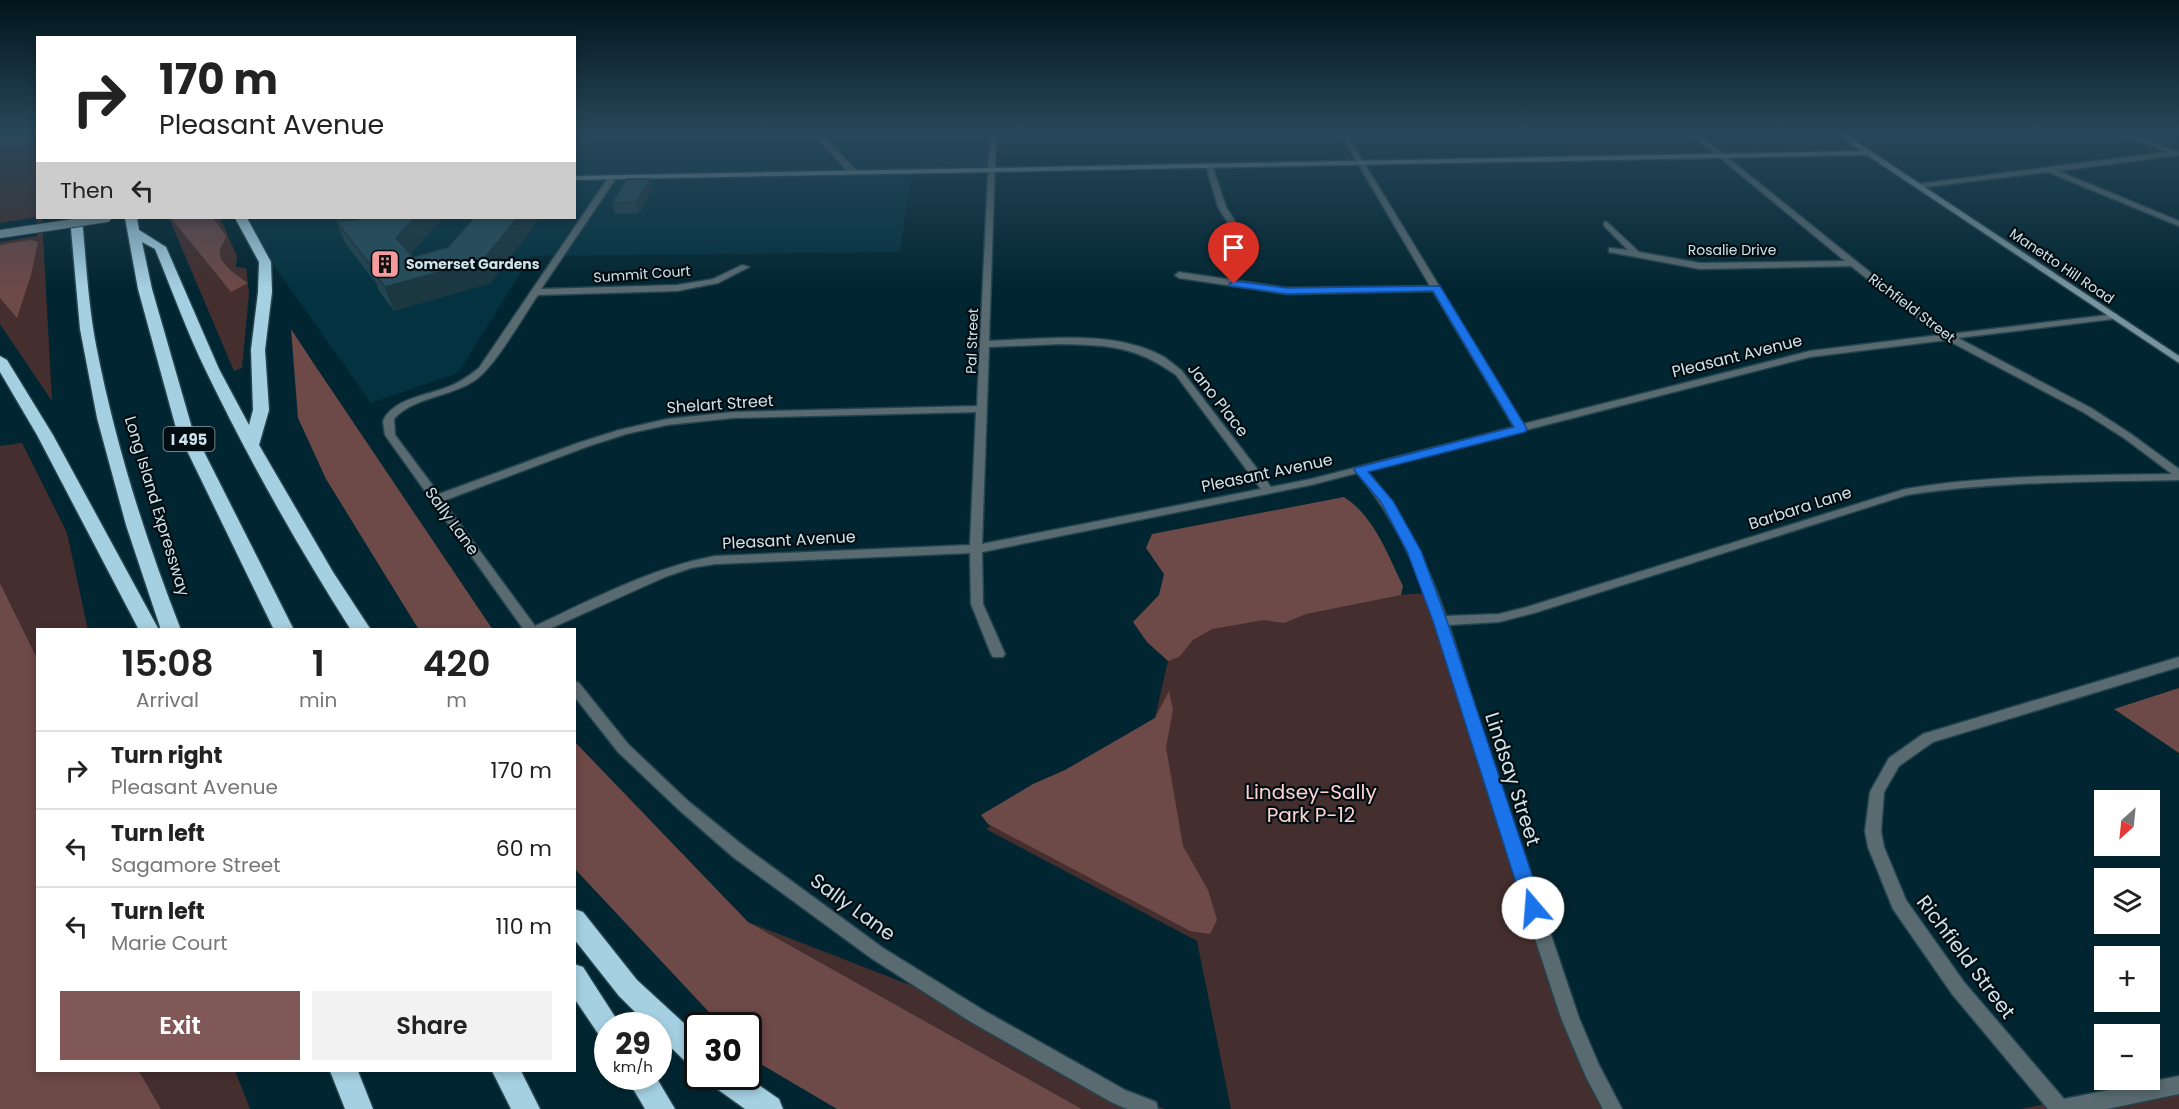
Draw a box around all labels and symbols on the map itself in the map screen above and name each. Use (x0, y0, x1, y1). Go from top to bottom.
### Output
pin (1208, 222, 1259, 284)
street label: Manetto Hill Road (2006, 224, 2118, 308)
street label: Rosalie Drive (1688, 240, 1777, 260)
building icon: Somerset Gardens (369, 248, 401, 280)
place label: Somerset Gardens (406, 254, 540, 274)
street label: Summit Court (593, 261, 691, 287)
street label: Richfield Street (1865, 269, 1959, 347)
street label: Pal Street (961, 308, 983, 374)
street label: Pleasant Avenue (1669, 329, 1805, 383)
street label: Jano Place (1182, 358, 1254, 442)
street label: Shelart Street (666, 389, 774, 419)
street label: Long Island Expressway (119, 413, 195, 599)
road number: I 495 (164, 427, 214, 451)
street label: Pleasant Avenue (1199, 448, 1335, 498)
street label: Barbara Lane (1745, 480, 1855, 535)
street label: Sally Lane (419, 482, 485, 560)
street label: Pleasant Avenue (722, 525, 856, 555)
street label: Lindsay Street (1478, 709, 1548, 849)
park label: Lindsey-Sally Park P-12 (1245, 778, 1377, 829)
north arrow (2094, 790, 2160, 856)
street label: Sally Lane (805, 867, 901, 947)
position arrow (1501, 876, 1565, 940)
street label: Richfield Street (1910, 889, 2022, 1025)
speed limit sign: 30 (684, 1012, 762, 1090)

